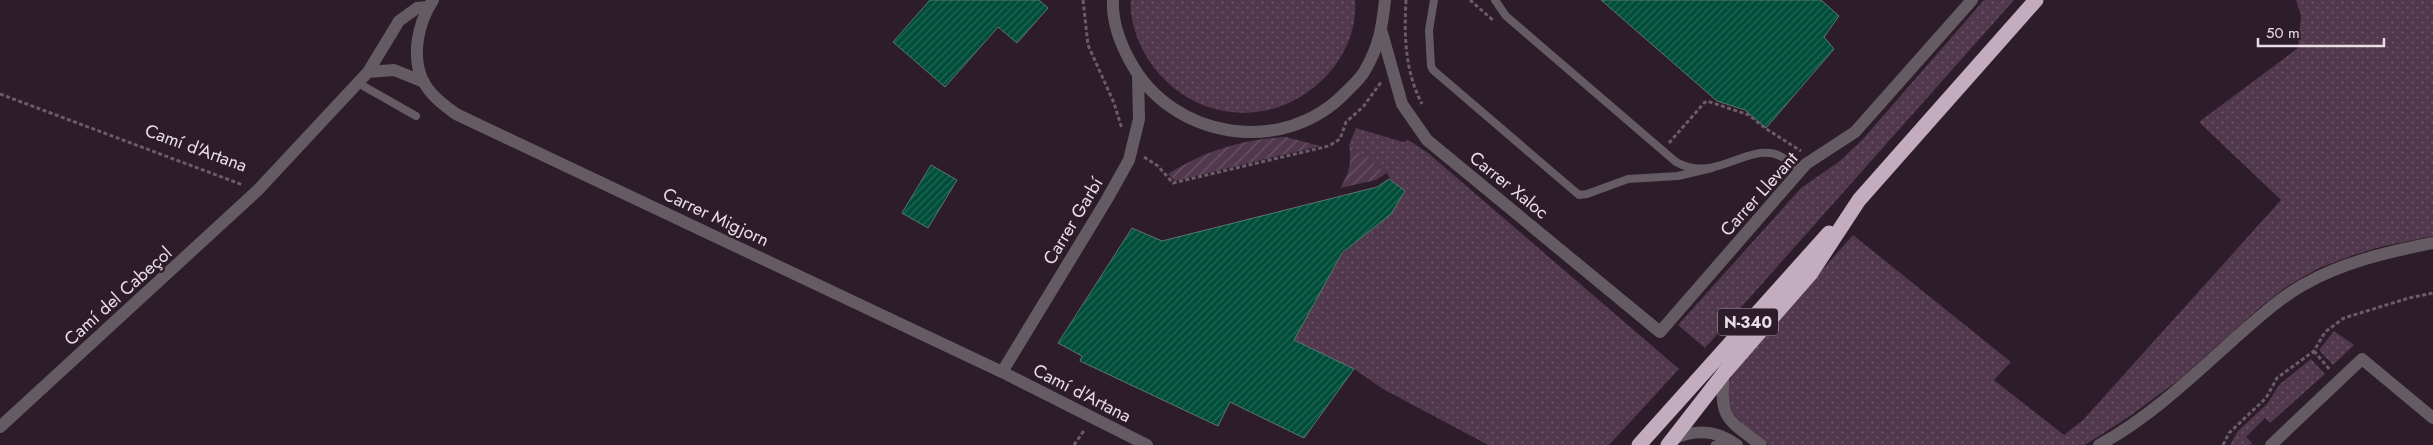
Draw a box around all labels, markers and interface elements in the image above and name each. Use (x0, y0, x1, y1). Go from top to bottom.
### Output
scale bar (2258, 15, 2384, 47)
text: 50 m (2266, 22, 2300, 44)
street label: Camí d'Artana (141, 117, 251, 179)
street label: Carrer Xaloc (1464, 145, 1554, 225)
street label: Carrer Llevant (1714, 146, 1804, 242)
street label: Carrer Garbí (1037, 171, 1110, 270)
street label: Carrer Migjorn (659, 181, 773, 253)
street label: Camí del Cabeçol (58, 240, 178, 352)
road number: N-340 (1718, 308, 1778, 336)
street label: Camí d'Artana (1028, 357, 1136, 429)

